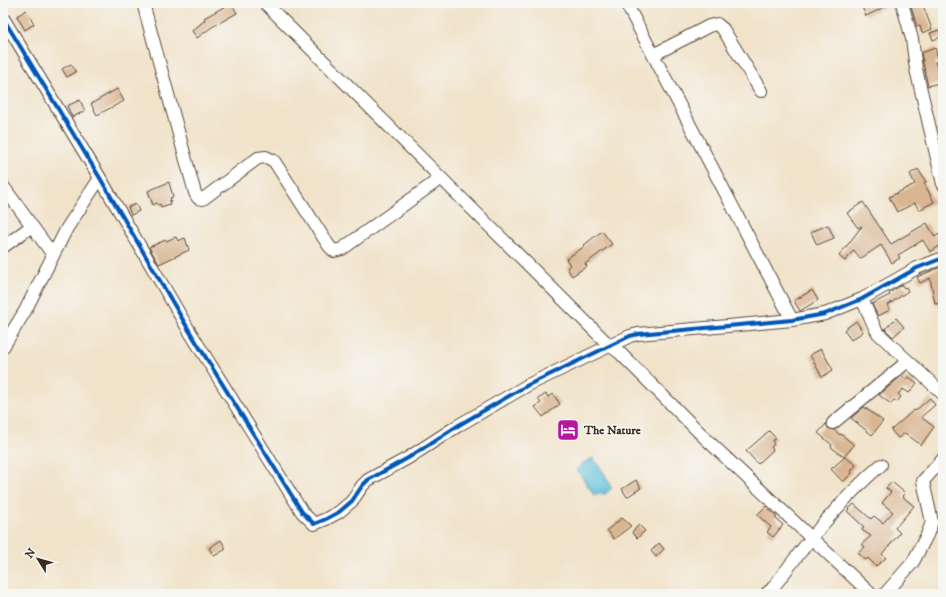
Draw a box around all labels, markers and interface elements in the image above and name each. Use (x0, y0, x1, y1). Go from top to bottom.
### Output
hotel icon: The Nature (555, 417, 581, 443)
place label: The Nature (583, 423, 641, 438)
north arrow (18, 539, 58, 579)
text: N (23, 546, 39, 561)

